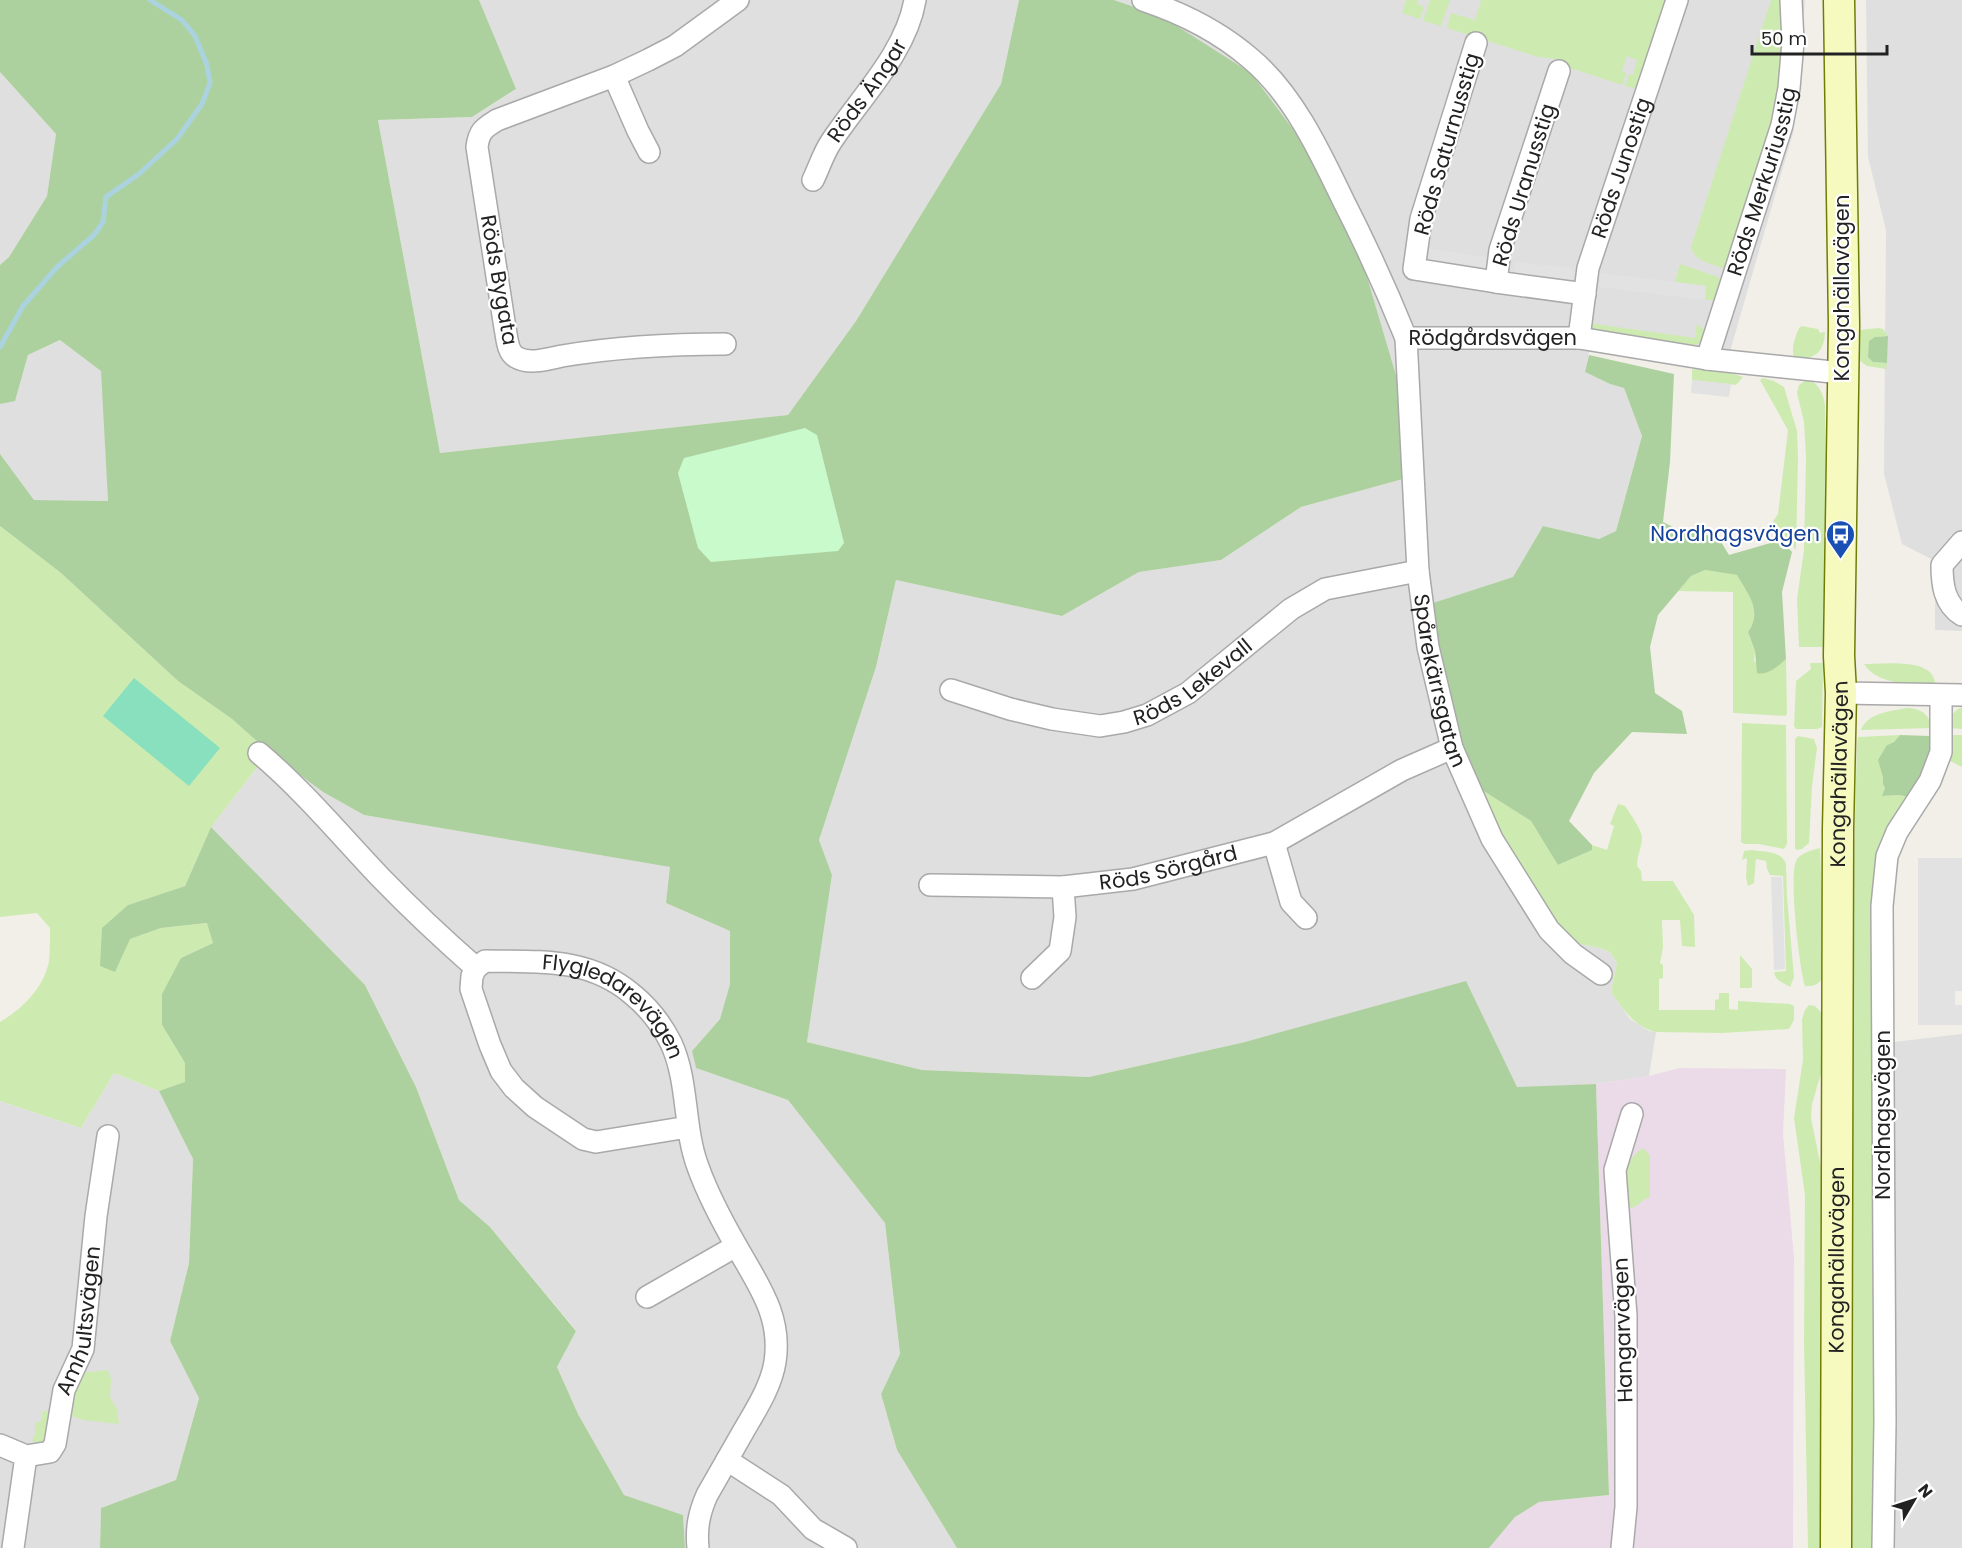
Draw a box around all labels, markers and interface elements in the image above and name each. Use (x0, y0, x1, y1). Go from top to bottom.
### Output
scale bar (1752, 18, 1887, 56)
text: 50 m (1761, 26, 1807, 51)
street label: Röds Ängar (820, 33, 914, 148)
street label: Röds Saturnusstig (1407, 49, 1486, 238)
street label: Röds Merkuriusstig (1720, 85, 1803, 279)
street label: Röds Junostig (1584, 94, 1658, 242)
street label: Röds Uranusstig (1485, 100, 1562, 270)
street label: Kongahällavägen (1827, 195, 1856, 381)
street label: Röds Bygata (474, 212, 525, 347)
street label: Rödgårdsvägen (1409, 323, 1577, 352)
bus stop icon: Nordhagsvägen (1825, 518, 1857, 560)
place label: Nordhagsvägen (1650, 519, 1820, 548)
street label: Spårekärrsgatan (1407, 592, 1474, 772)
street label: Röds Lekevall (1130, 631, 1258, 732)
street label: Kongahällavägen (1823, 680, 1855, 867)
street label: Röds Sörgård (1097, 838, 1240, 897)
street label: Flygledarevägen (541, 947, 691, 1063)
street label: Nordhagsvägen (1868, 1030, 1897, 1200)
street label: Kongahällavägen (1822, 1167, 1851, 1353)
street label: Amhultsvägen (49, 1244, 107, 1400)
street label: Hangarvägen (1605, 1257, 1640, 1403)
north arrow (1884, 1470, 1944, 1530)
text: N (1913, 1479, 1938, 1503)

